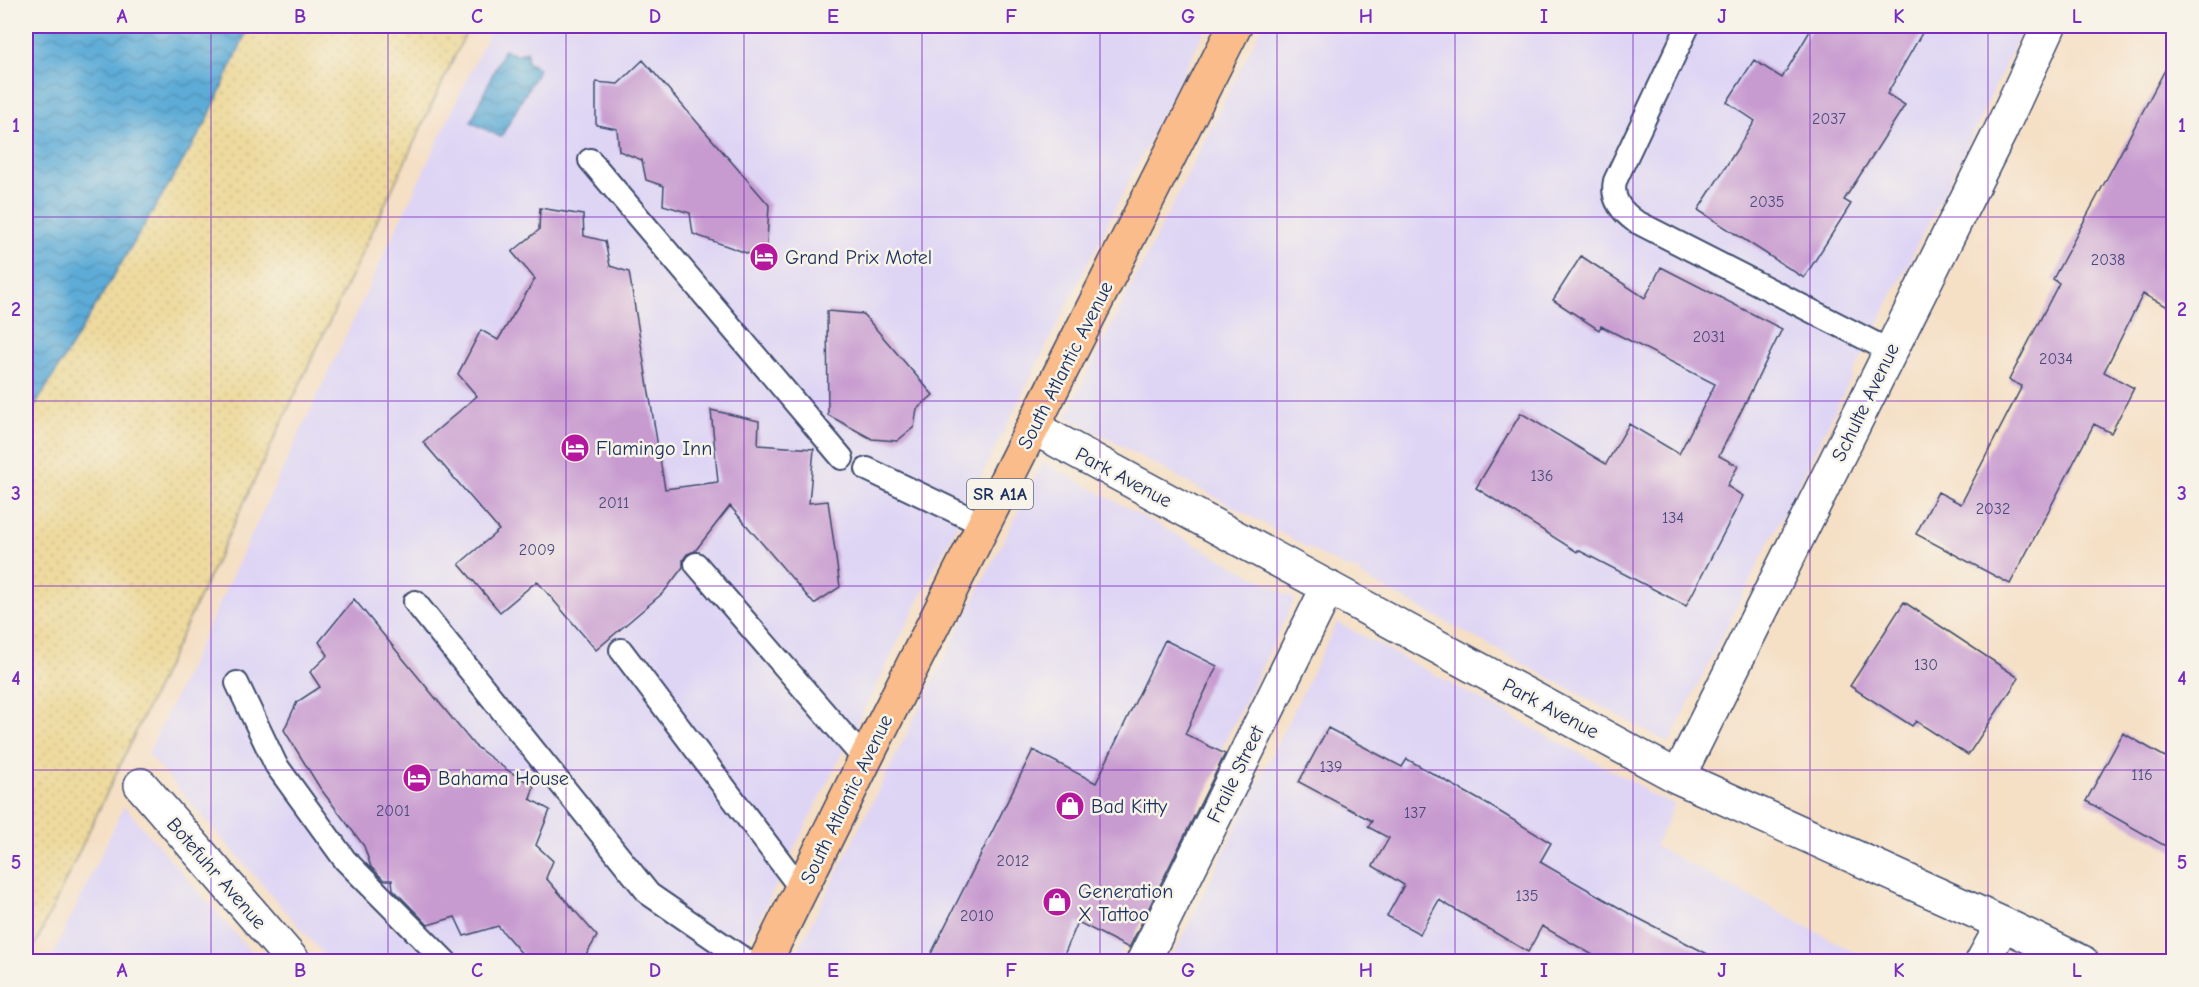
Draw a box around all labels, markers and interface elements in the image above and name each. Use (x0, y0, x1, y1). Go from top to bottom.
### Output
text: A (116, 5, 128, 28)
text: B (294, 5, 306, 28)
text: C (471, 5, 483, 28)
text: D (649, 5, 661, 28)
text: E (827, 5, 839, 28)
text: F (1005, 5, 1017, 28)
text: G (1181, 5, 1195, 28)
text: H (1359, 5, 1373, 28)
text: I (1540, 5, 1548, 28)
text: J (1717, 5, 1727, 28)
text: K (1893, 5, 1905, 28)
text: L (2072, 5, 2082, 28)
house number: 2037 (1812, 110, 1846, 128)
text: 1 (12, 114, 20, 137)
text: 1 (2178, 114, 2186, 137)
house number: 2035 (1750, 193, 1784, 211)
hotel icon: Grand Prix Motel (748, 241, 780, 273)
place label: Grand Prix Motel (785, 246, 932, 269)
house number: 2038 (2091, 251, 2125, 269)
street label: South Atlantic Avenue (1013, 277, 1118, 453)
text: 2 (11, 298, 21, 321)
text: 2 (2177, 298, 2187, 321)
house number: 2031 (1693, 328, 1725, 346)
street label: Schulte Avenue (1827, 339, 1904, 465)
house number: 2034 (2039, 350, 2073, 368)
hotel icon: Flamingo Inn (559, 432, 591, 464)
place label: Flamingo Inn (596, 437, 712, 460)
street label: Park Avenue (1072, 442, 1176, 512)
house number: 136 (1530, 467, 1554, 485)
road number: SR A1A (967, 479, 1033, 509)
text: 3 (11, 482, 21, 505)
text: 3 (2177, 482, 2187, 505)
house number: 2011 (599, 494, 629, 512)
house number: 2032 (1976, 500, 2010, 518)
house number: 134 (1662, 509, 1684, 527)
house number: 2009 (519, 541, 555, 559)
house number: 130 (1914, 656, 1938, 674)
text: 4 (11, 667, 21, 690)
text: 4 (2177, 667, 2187, 690)
street label: Park Avenue (1499, 673, 1603, 743)
street label: South Atlantic Avenue (795, 711, 897, 888)
street label: Fraile Street (1202, 721, 1269, 827)
house number: 139 (1320, 758, 1342, 776)
hotel icon: Bahama House (401, 762, 433, 794)
house number: 116 (2131, 766, 2153, 784)
place label: Bahama House (438, 767, 569, 790)
shop icon: Bad Kitty (1054, 790, 1086, 822)
place label: Bad Kitty (1091, 795, 1167, 818)
house number: 2001 (376, 802, 410, 820)
house number: 137 (1404, 804, 1426, 822)
street label: Botefuhr Avenue (162, 813, 271, 934)
text: 5 (11, 851, 21, 874)
text: 5 (2177, 851, 2187, 874)
house number: 2012 (997, 852, 1029, 870)
place label: Generation X Tattoo (1078, 880, 1173, 926)
shop icon: Generation X Tattoo (1041, 886, 1073, 918)
house number: 135 (1515, 887, 1539, 905)
house number: 2010 (960, 907, 994, 925)
text: A (116, 959, 128, 982)
text: B (294, 959, 306, 982)
text: C (471, 959, 483, 982)
text: D (649, 959, 661, 982)
text: E (827, 959, 839, 982)
text: F (1005, 959, 1017, 982)
text: G (1181, 959, 1195, 982)
text: H (1359, 959, 1373, 982)
text: I (1540, 959, 1548, 982)
text: J (1717, 959, 1727, 982)
text: K (1893, 959, 1905, 982)
text: L (2072, 959, 2082, 982)

